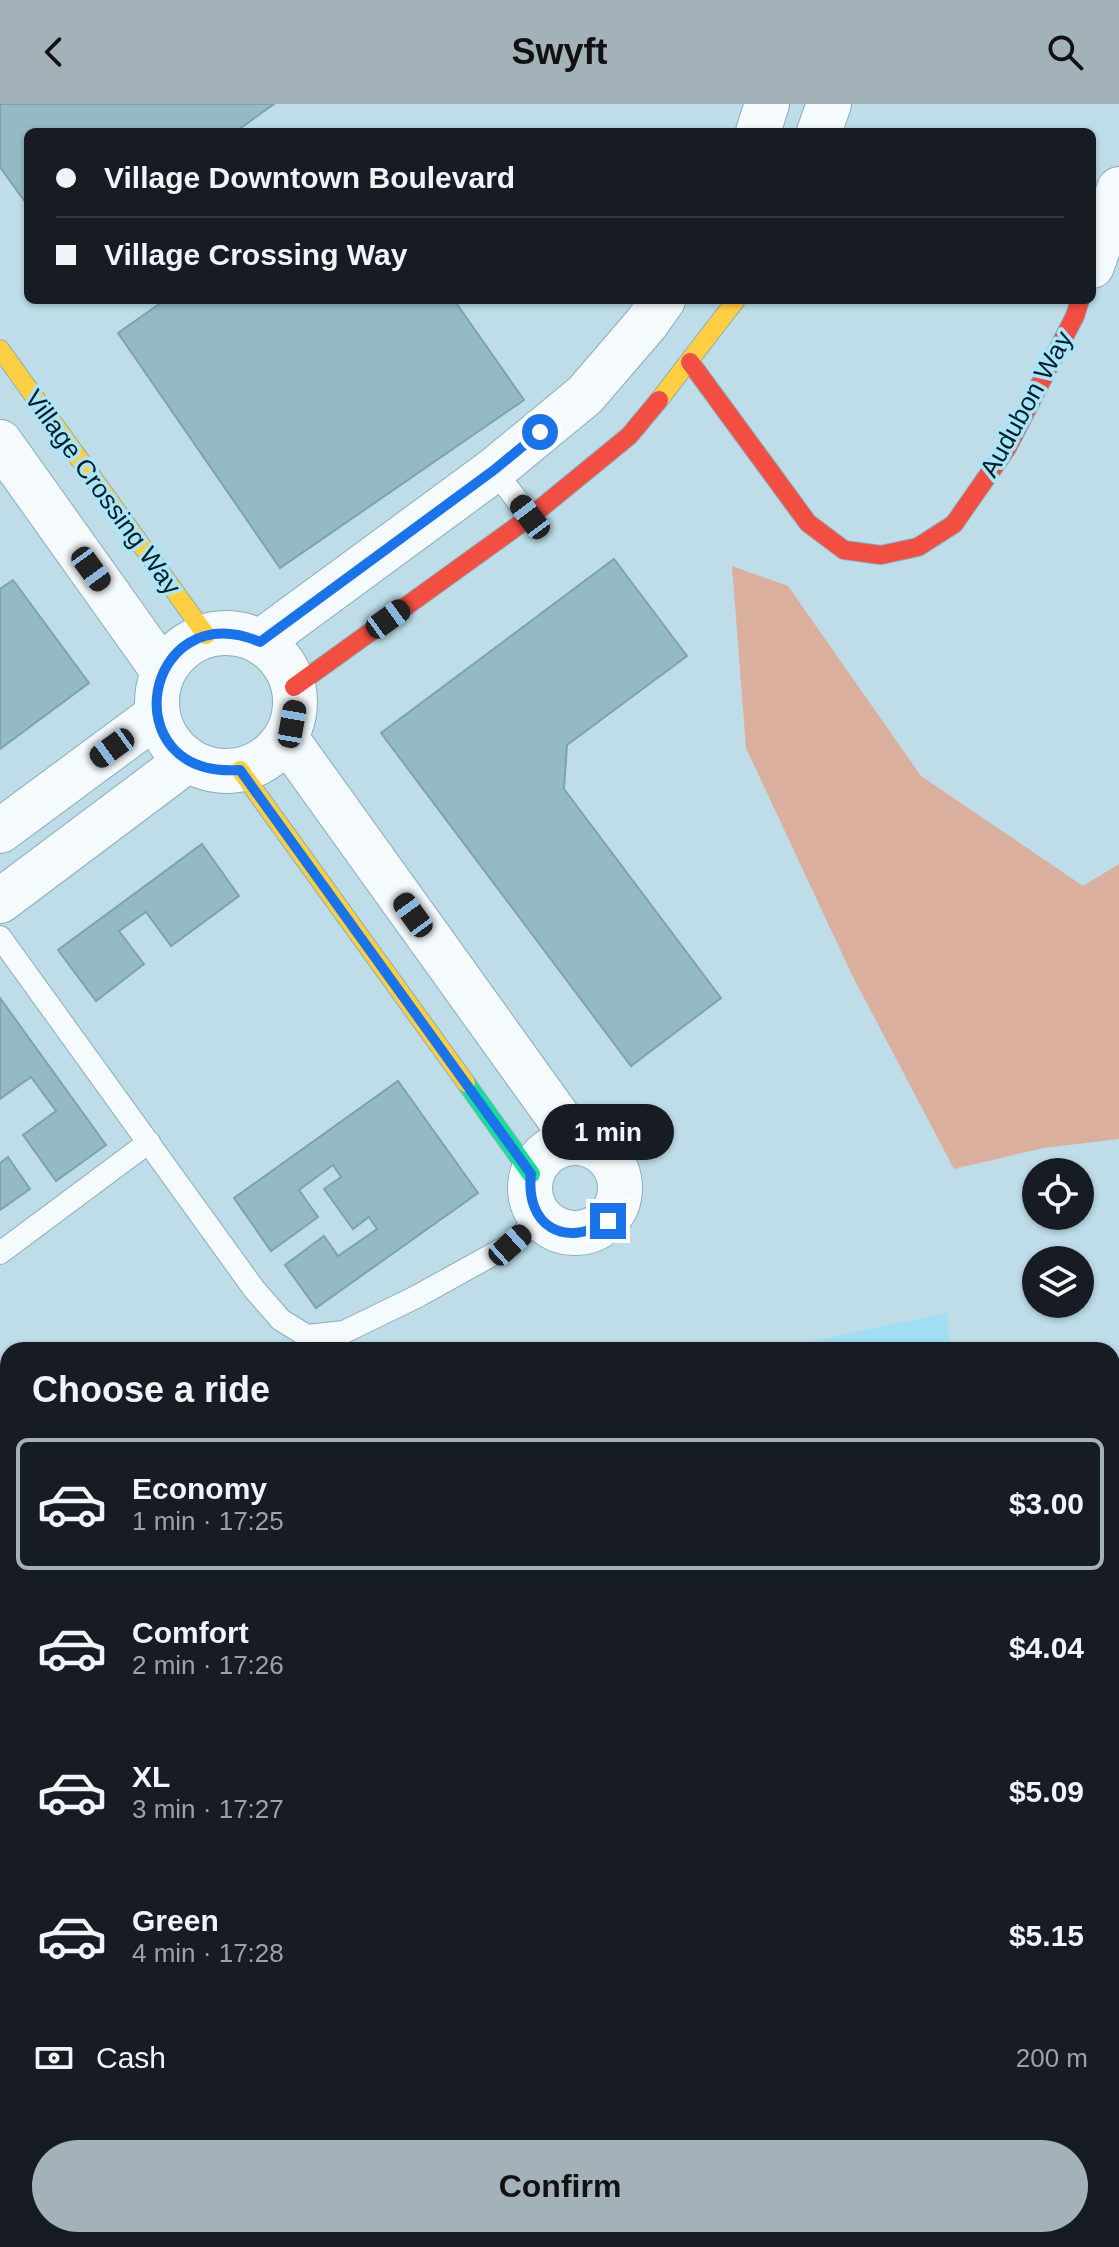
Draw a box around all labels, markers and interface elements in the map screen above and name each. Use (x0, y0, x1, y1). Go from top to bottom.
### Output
icon: back (32, 30, 76, 74)
icon: search (1043, 30, 1087, 74)
text: Swyft (511, 31, 608, 72)
text: Village Downtown Boulevard (104, 161, 515, 194)
text: Village Crossing Way (104, 238, 407, 271)
street label: Audubon Way (974, 326, 1078, 482)
street label: Village Crossing Way (19, 384, 187, 600)
route start (522, 414, 558, 450)
car (506, 491, 554, 543)
car (67, 543, 115, 595)
car (362, 595, 414, 643)
car (276, 698, 308, 750)
car (86, 724, 138, 772)
car (389, 889, 437, 941)
callout: 1 min (542, 1105, 674, 1161)
text: 1 min (574, 1117, 642, 1147)
map controls (1022, 1158, 1094, 1318)
button: locate (1022, 1158, 1094, 1230)
route end (590, 1203, 626, 1239)
car (484, 1220, 536, 1270)
button: layers (1022, 1246, 1094, 1318)
text: Choose a ride (32, 1369, 270, 1410)
icon: car (36, 1468, 108, 1540)
text: Economy (132, 1472, 267, 1505)
text: $3.00 (1009, 1487, 1084, 1520)
text: 1 min · 17:25 (132, 1506, 284, 1536)
icon: car (36, 1612, 108, 1684)
text: Comfort (132, 1616, 249, 1649)
text: $4.04 (1009, 1631, 1084, 1664)
text: 2 min · 17:26 (132, 1650, 284, 1680)
icon: car (36, 1756, 108, 1828)
text: XL (132, 1760, 170, 1793)
text: $5.09 (1009, 1775, 1084, 1808)
text: 3 min · 17:27 (132, 1794, 284, 1824)
icon: car (36, 1900, 108, 1972)
text: Green (132, 1904, 219, 1937)
text: $5.15 (1009, 1919, 1084, 1952)
text: 4 min · 17:28 (132, 1938, 284, 1968)
icon: cash (32, 2036, 76, 2080)
text: Cash (96, 2041, 166, 2074)
text: 200 m (1016, 2043, 1088, 2073)
button: Confirm (32, 2140, 1088, 2232)

